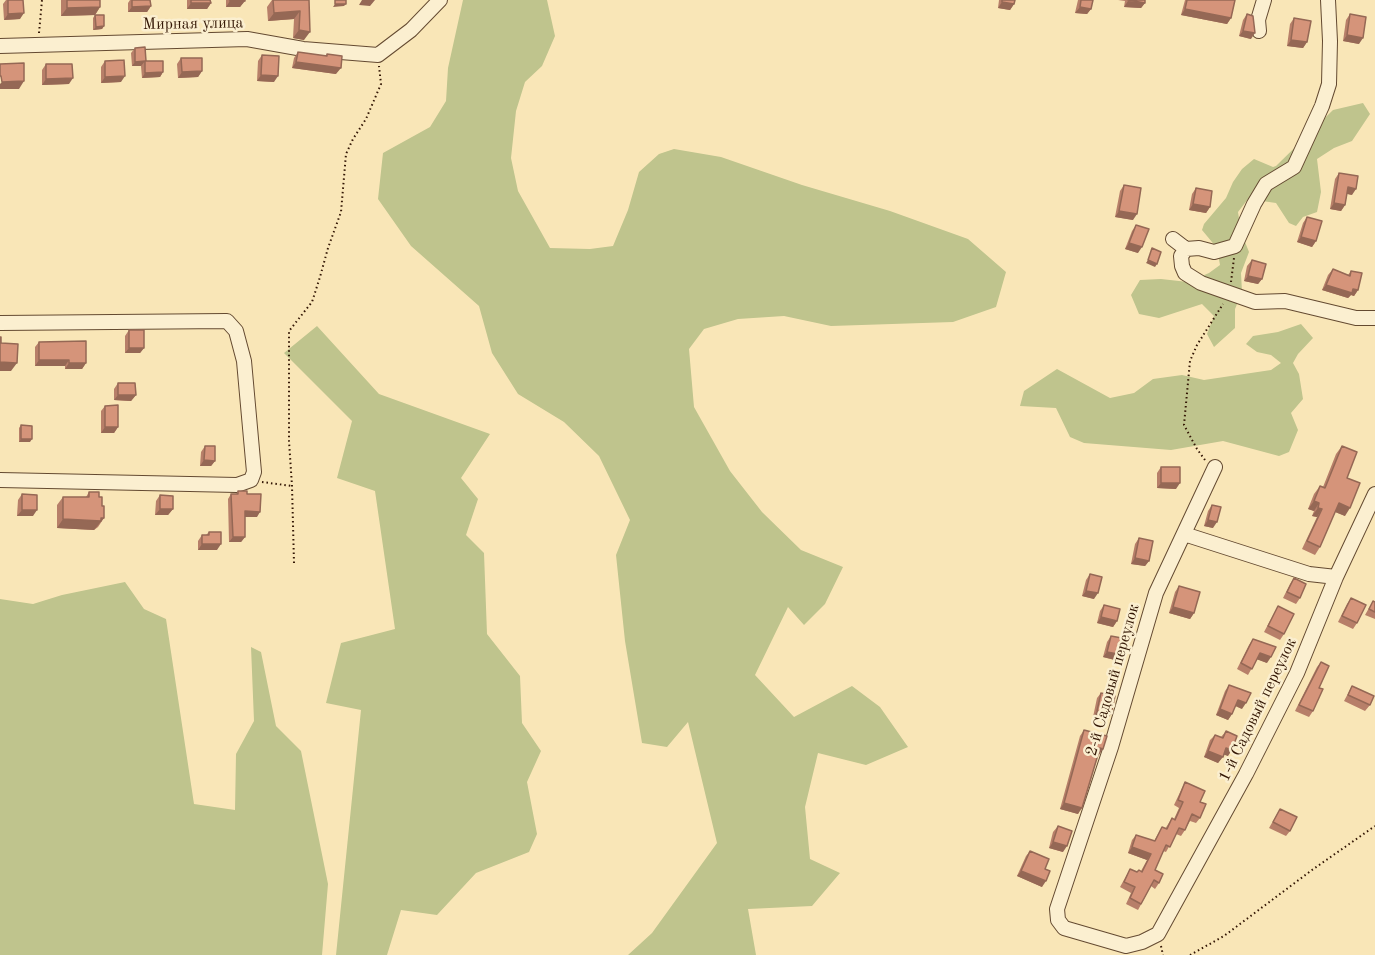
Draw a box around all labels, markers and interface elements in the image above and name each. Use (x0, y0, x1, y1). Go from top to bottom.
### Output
street label: Мирная улица (142, 14, 244, 34)
street label: 2-й Садовый переулок (1082, 602, 1144, 758)
street label: 1-й Садовый переулок (1215, 635, 1301, 785)

